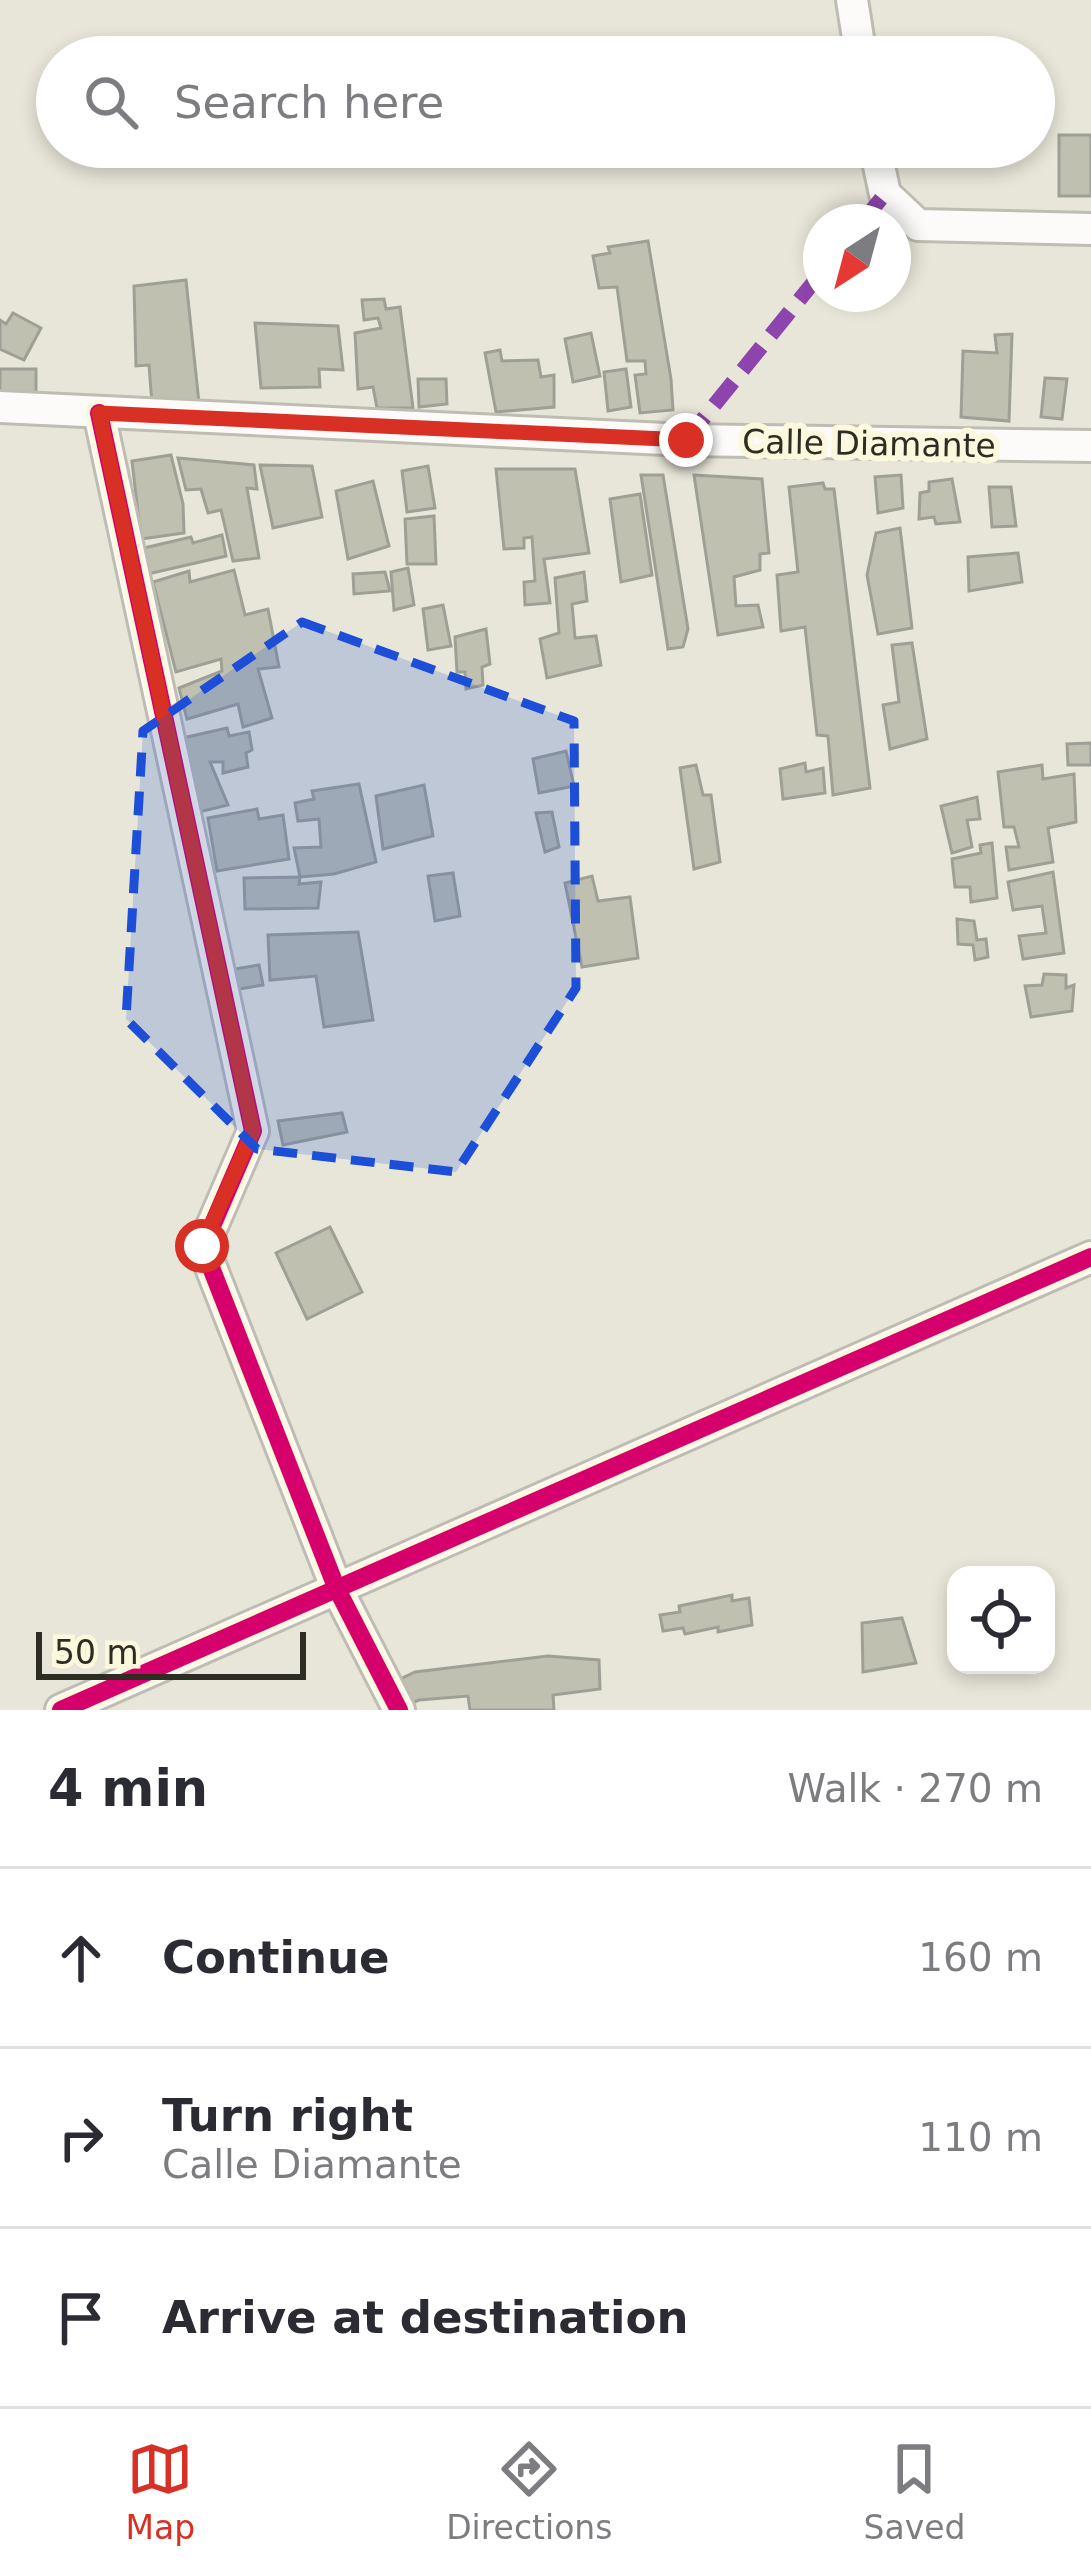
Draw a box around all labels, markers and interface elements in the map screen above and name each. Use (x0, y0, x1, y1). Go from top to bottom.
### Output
search box (36, 36, 1055, 168)
icon: search (78, 69, 144, 135)
text: Search here (174, 76, 444, 129)
north arrow (803, 204, 911, 312)
route end (659, 413, 713, 467)
street label: Calle Diamante (742, 422, 996, 465)
route start (175, 1219, 229, 1273)
map controls (947, 1566, 1055, 1674)
button: locate (947, 1566, 1055, 1674)
scale bar (36, 1626, 306, 1679)
text: 50 m (54, 1633, 139, 1672)
text: 4 min (48, 1759, 208, 1818)
text: Walk · 270 m (788, 1766, 1043, 1811)
icon: ahead (48, 1925, 114, 1991)
text: Continue (162, 1931, 390, 1984)
text: 160 m (918, 1935, 1043, 1980)
text: Turn right (162, 2089, 413, 2142)
icon: right (48, 2105, 114, 2171)
text: 110 m (918, 2115, 1043, 2160)
text: Calle Diamante (162, 2142, 462, 2187)
icon: arrive (48, 2285, 114, 2351)
text: Arrive at destination (162, 2291, 688, 2344)
tab: Map (126, 2436, 195, 2547)
tab: Directions (446, 2436, 612, 2547)
tab: Saved (864, 2436, 965, 2547)

